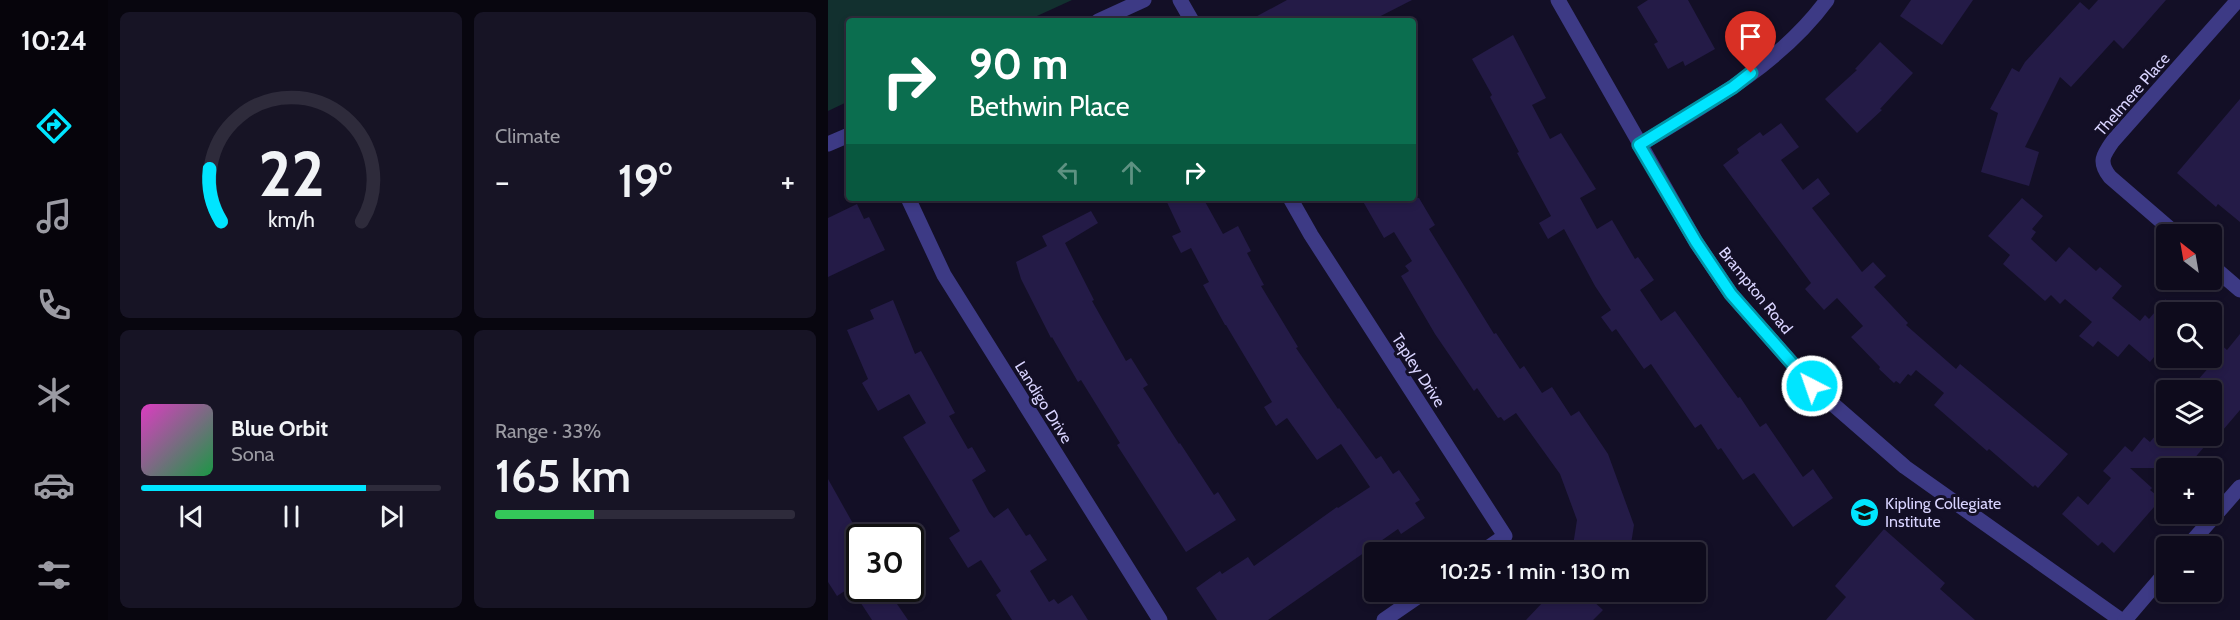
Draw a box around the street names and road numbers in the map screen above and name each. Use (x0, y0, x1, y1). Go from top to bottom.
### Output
street label: Thelmere Place (2091, 49, 2174, 140)
street label: Brampton Road (1715, 243, 1796, 338)
street label: Tapley Drive (1388, 330, 1449, 410)
street label: Landigo Drive (1011, 358, 1076, 447)

